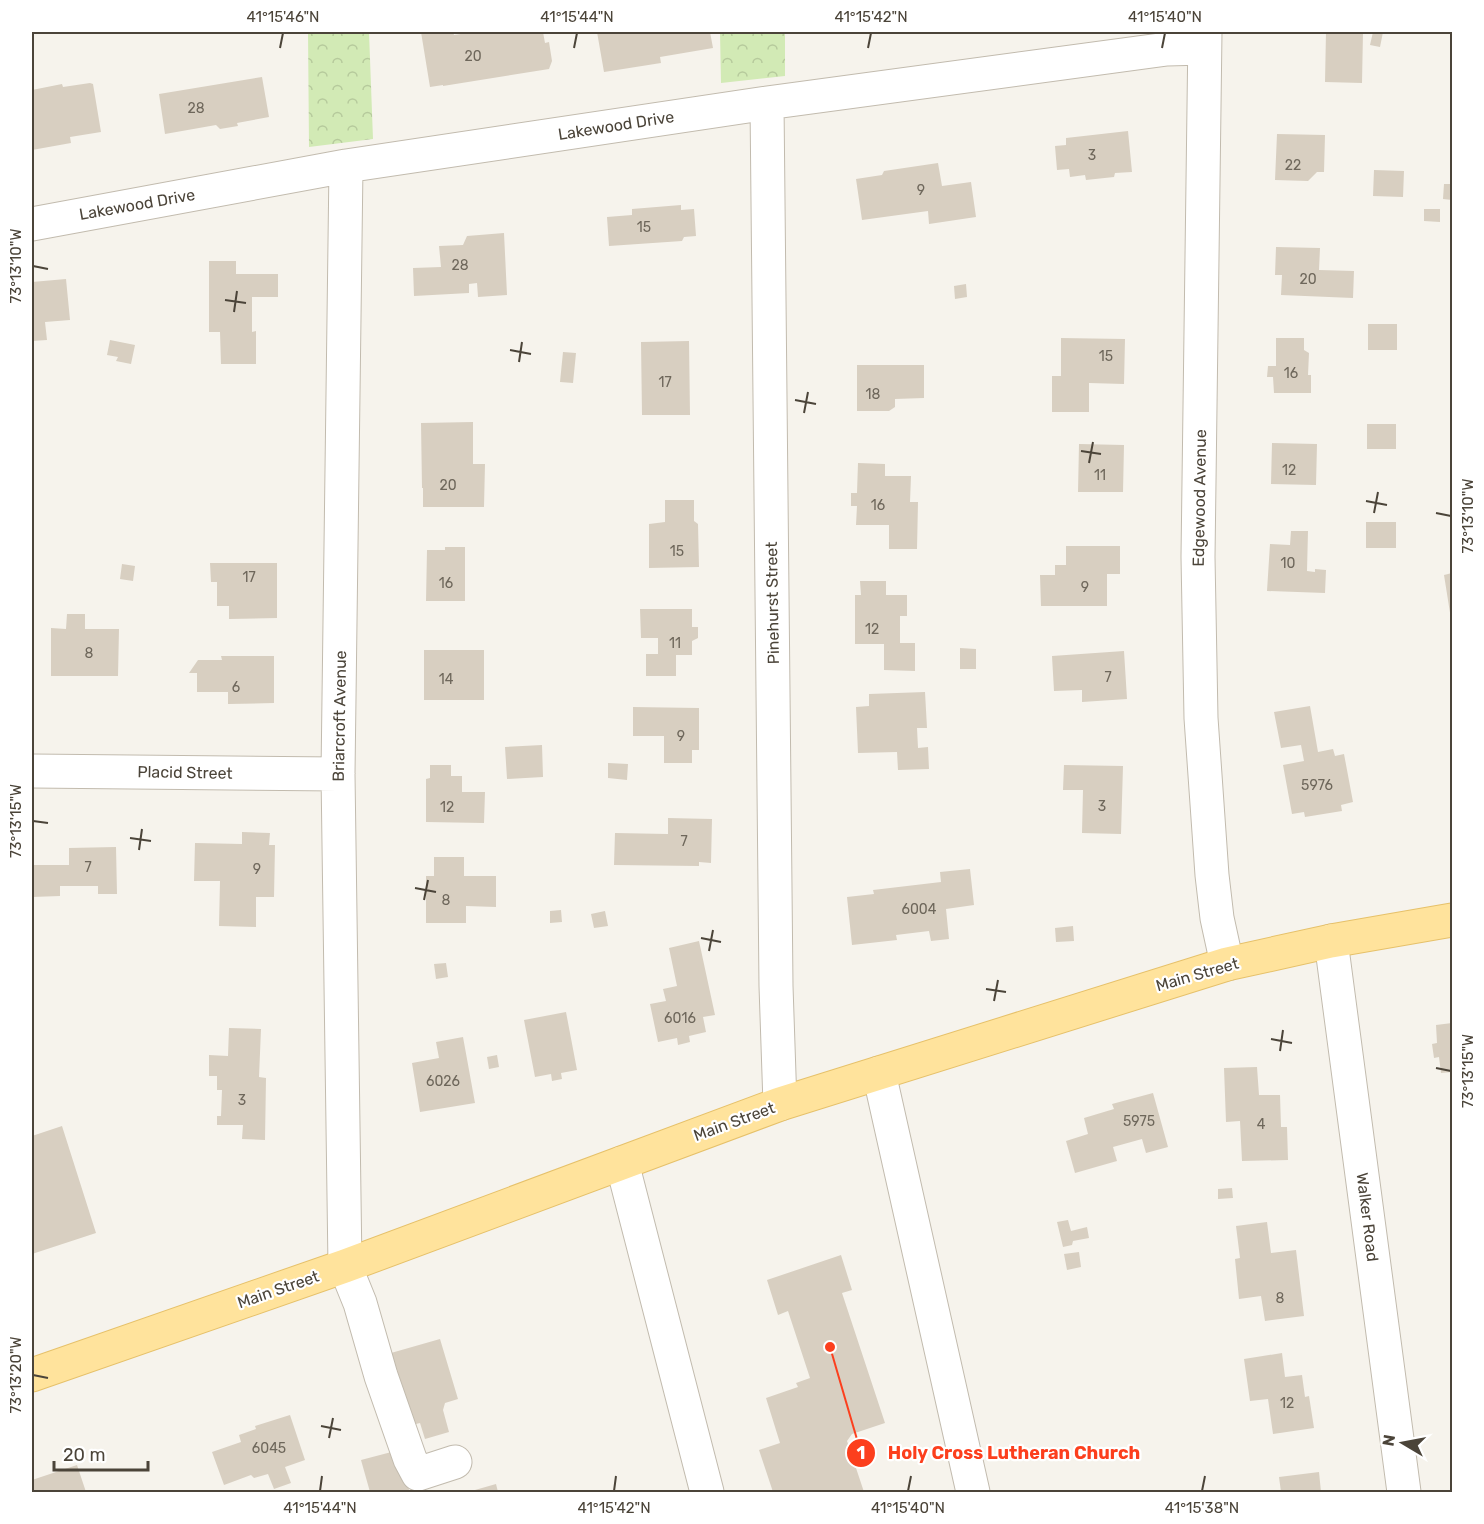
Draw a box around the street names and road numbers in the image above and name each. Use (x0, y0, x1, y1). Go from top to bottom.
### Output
street label: Lakewood Drive (557, 107, 676, 144)
street label: Lakewood Drive (78, 185, 197, 224)
street label: Edgewood Avenue (1189, 429, 1210, 567)
street label: Pinehurst Street (762, 541, 783, 665)
street label: Briarcroft Avenue (329, 650, 350, 782)
street label: Placid Street (137, 762, 233, 783)
street label: Main Street (1154, 954, 1241, 995)
street label: Main Street (691, 1098, 777, 1145)
street label: Walker Road (1353, 1171, 1382, 1263)
street label: Main Street (235, 1267, 322, 1312)

